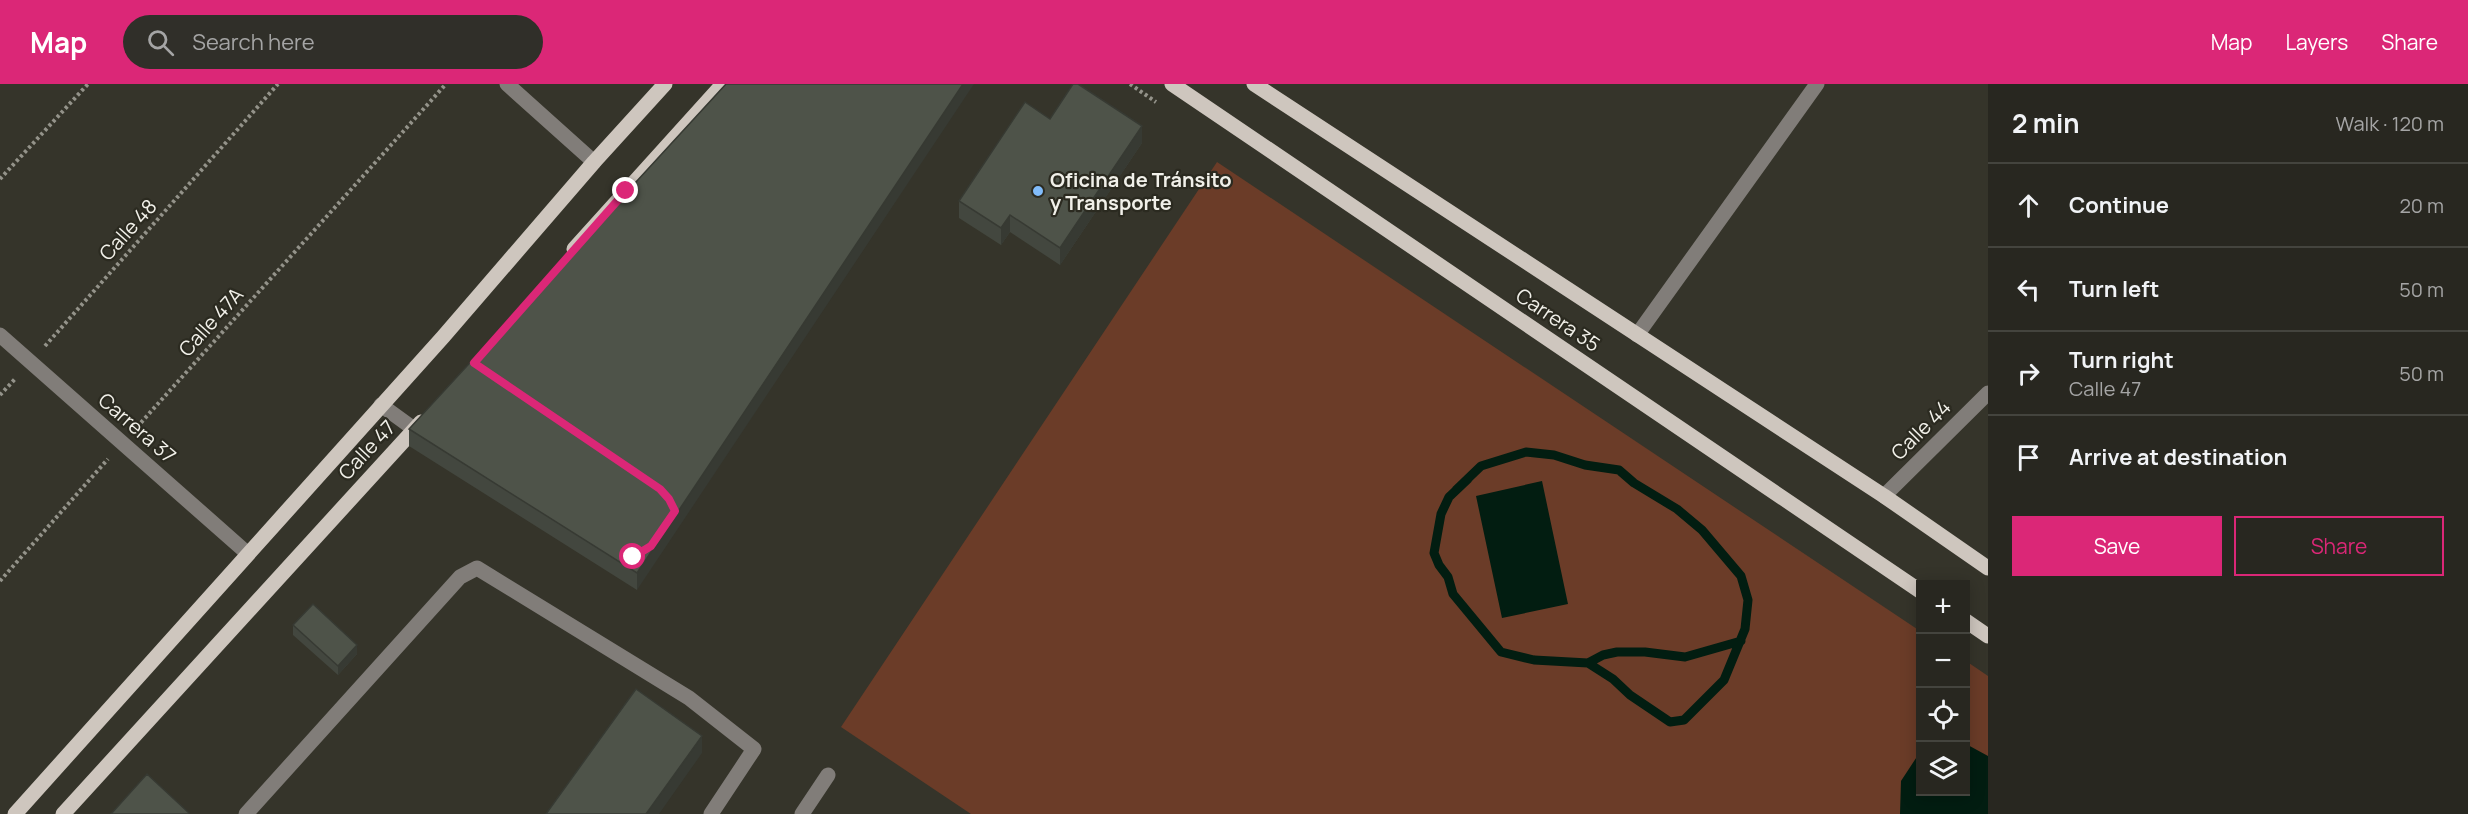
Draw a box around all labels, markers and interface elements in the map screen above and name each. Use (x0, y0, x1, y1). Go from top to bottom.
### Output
search box (123, 15, 543, 69)
text: Map (30, 23, 87, 61)
icon: search (144, 26, 177, 59)
text: Search here (192, 27, 315, 57)
text: Map (2211, 28, 2252, 56)
text: Layers (2285, 28, 2348, 56)
text: Share (2381, 28, 2438, 56)
text: 2 min (2012, 105, 2080, 141)
text: Walk · 120 m (2336, 110, 2444, 137)
place label: Oficina de Tránsito y Transporte (1050, 166, 1232, 216)
route end (612, 177, 638, 203)
marker: Oficina de Tránsito y Transporte (1031, 184, 1045, 198)
icon: ahead (2012, 189, 2045, 222)
text: Continue (2069, 190, 2169, 220)
text: 20 m (2399, 192, 2444, 219)
street label: Calle 48 (93, 193, 162, 266)
icon: left (2012, 273, 2045, 306)
text: Turn left (2069, 274, 2159, 304)
text: 50 m (2399, 276, 2444, 303)
street label: Calle 47A (172, 281, 249, 362)
street label: Carrera 35 (1511, 282, 1606, 358)
text: Turn right (2069, 345, 2174, 375)
icon: right (2012, 357, 2045, 390)
text: 50 m (2399, 360, 2444, 387)
text: Calle 47 (2069, 375, 2141, 402)
street label: Carrera 37 (93, 386, 182, 469)
street label: Calle 44 (1885, 394, 1956, 465)
street label: Calle 47 (332, 414, 401, 485)
icon: arrive (2012, 441, 2045, 474)
text: Arrive at destination (2069, 442, 2287, 472)
button: Save (2012, 516, 2222, 576)
button: Share (2234, 516, 2444, 576)
route start (619, 543, 645, 569)
map controls (1916, 580, 1970, 796)
button: + (1916, 580, 1970, 634)
button: − (1916, 634, 1970, 688)
button: locate (1916, 688, 1970, 742)
button: layers (1916, 742, 1970, 796)

